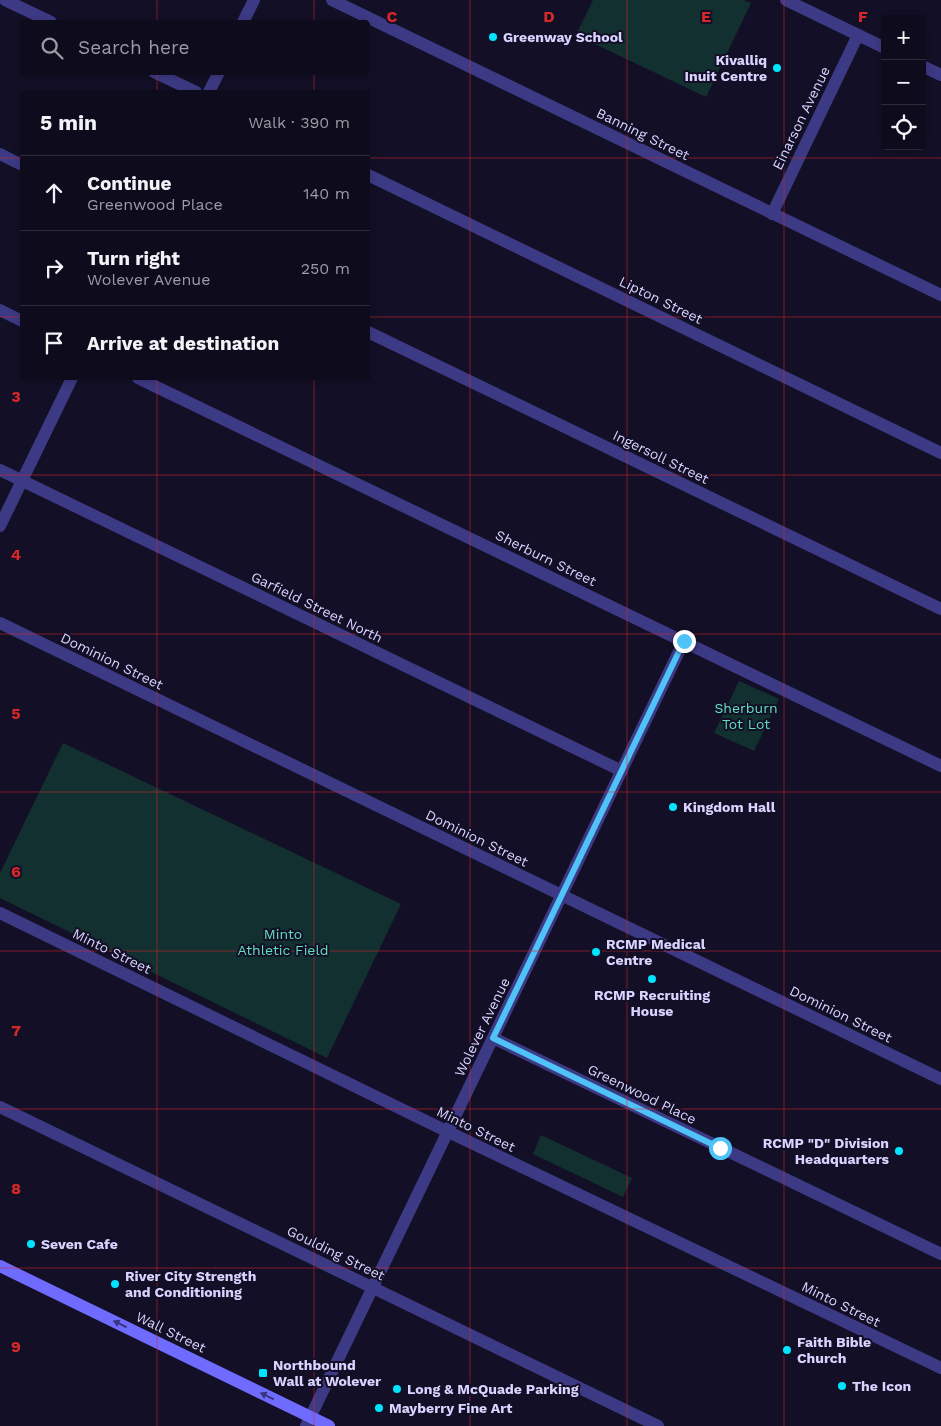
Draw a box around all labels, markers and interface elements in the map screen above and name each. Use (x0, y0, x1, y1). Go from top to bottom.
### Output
text: C (387, 7, 398, 26)
text: D (543, 7, 555, 26)
text: E (701, 7, 711, 26)
text: F (858, 7, 868, 26)
map controls (881, 15, 926, 150)
button: + (881, 15, 926, 60)
search box (20, 20, 370, 75)
place label: Greenway School (503, 29, 623, 45)
marker: Greenway School (487, 31, 499, 43)
icon: search (38, 34, 66, 62)
text: Search here (78, 36, 189, 59)
place label: Kivalliq Inuit Centre (685, 52, 767, 84)
button: − (881, 60, 926, 105)
marker: Kivalliq Inuit Centre (771, 62, 783, 74)
street label: Einarson Avenue (769, 64, 833, 172)
street label: Banning Street (594, 105, 692, 163)
button: locate (881, 105, 926, 150)
text: 5 min (40, 110, 97, 135)
text: Walk · 390 m (248, 113, 350, 132)
text: Continue (87, 172, 171, 195)
icon: ahead (40, 179, 68, 207)
text: 140 m (303, 184, 350, 203)
text: Greenwood Place (87, 195, 223, 214)
text: Turn right (87, 247, 180, 270)
icon: right (40, 254, 68, 282)
text: 250 m (301, 259, 350, 278)
text: Wolever Avenue (87, 270, 210, 289)
street label: Lipton Street (617, 273, 705, 327)
icon: arrive (40, 329, 68, 357)
text: Arrive at destination (87, 332, 279, 355)
text: 3 (11, 387, 21, 406)
street label: Ingersoll Street (611, 427, 712, 487)
street label: Sherburn Street (493, 527, 599, 589)
text: 4 (11, 545, 21, 564)
street label: Garfield Street North (249, 568, 385, 646)
street label: Dominion Street (58, 629, 166, 693)
route end (673, 630, 696, 653)
park label: Sherburn Tot Lot (714, 700, 778, 732)
text: 5 (11, 704, 21, 723)
place label: Kingdom Hall (683, 799, 776, 815)
marker: Kingdom Hall (667, 801, 679, 813)
street label: Dominion Street (423, 806, 531, 870)
text: 6 (11, 862, 21, 881)
street label: Minto Street (70, 925, 154, 977)
park label: Minto Athletic Field (237, 926, 329, 958)
place label: RCMP Medical Centre (606, 936, 706, 968)
marker: RCMP Medical Centre (590, 946, 602, 958)
marker: RCMP Recruiting House (646, 973, 658, 985)
street label: Wolever Avenue (451, 975, 513, 1079)
street label: Dominion Street (787, 982, 895, 1046)
place label: RCMP Recruiting House (594, 987, 710, 1019)
text: 7 (11, 1021, 21, 1040)
street label: Greenwood Place (585, 1061, 699, 1127)
street label: Minto Street (434, 1103, 518, 1155)
place label: RCMP "D" Division Headquarters (763, 1135, 890, 1167)
route start (709, 1137, 732, 1160)
marker: RCMP "D" Division Headquarters (893, 1145, 905, 1157)
text: 8 (11, 1179, 21, 1198)
street label: Goulding Street (284, 1222, 388, 1284)
place label: Seven Cafe (41, 1236, 118, 1252)
marker: Seven Cafe (25, 1238, 37, 1250)
place label: River City Strength and Conditioning (125, 1268, 256, 1300)
marker: River City Strength and Conditioning (109, 1278, 121, 1290)
street label: Minto Street (799, 1278, 883, 1330)
street label: Wall Street (133, 1308, 209, 1356)
one-way arrow (113, 1320, 128, 1329)
place label: Faith Bible Church (797, 1334, 871, 1366)
text: 9 (11, 1337, 21, 1356)
marker: Faith Bible Church (781, 1344, 793, 1356)
place label: Northbound Wall at Wolever (273, 1357, 381, 1389)
marker: Northbound Wall at Wolever (257, 1367, 269, 1379)
place label: The Icon (852, 1378, 911, 1394)
marker: The Icon (836, 1380, 848, 1392)
place label: Long & McQuade Parking (407, 1381, 579, 1397)
marker: Long & McQuade Parking (391, 1383, 403, 1395)
one-way arrow (259, 1391, 274, 1400)
place label: Mayberry Fine Art (389, 1400, 512, 1416)
marker: Mayberry Fine Art (373, 1402, 385, 1414)

